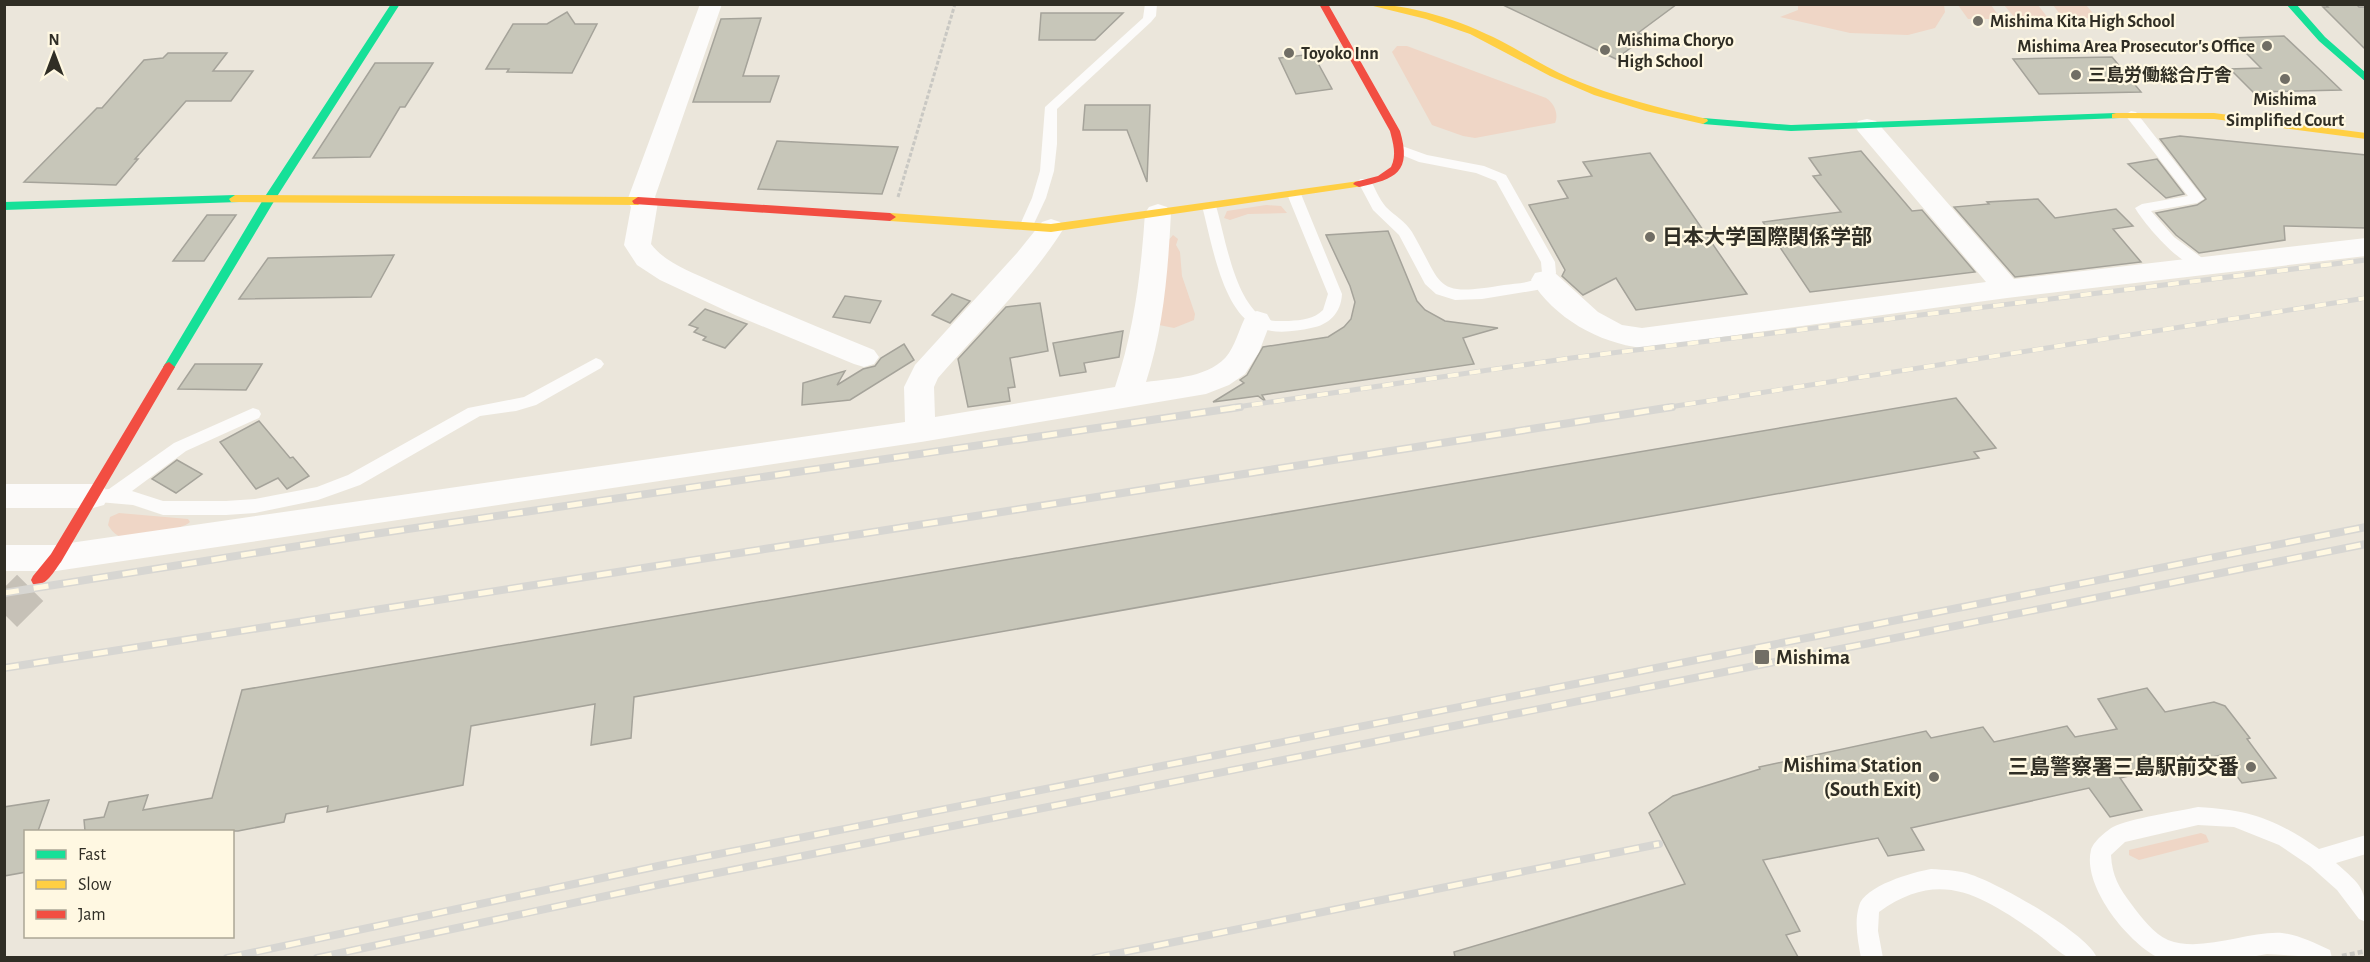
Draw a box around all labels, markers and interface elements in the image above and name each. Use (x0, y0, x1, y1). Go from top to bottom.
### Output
place label: Mishima Kita High School (1990, 13, 2175, 31)
marker: Mishima Kita High School (1971, 14, 1985, 28)
north arrow (24, 24, 84, 84)
text: N (48, 32, 60, 48)
place label: Mishima Choryo High School (1617, 32, 1734, 71)
place label: Mishima Area Prosecutor's Office (2017, 38, 2255, 56)
marker: Mishima Area Prosecutor's Office (2260, 39, 2274, 53)
marker: Mishima Choryo High School (1598, 43, 1612, 57)
place label: Toyoko Inn (1301, 45, 1379, 63)
marker: Toyoko Inn (1282, 46, 1296, 60)
place label: 三島労働総合庁舎 (2088, 65, 2232, 85)
marker: 三島労働総合庁舎 (2069, 68, 2083, 82)
marker: Mishima Simplified Court (2278, 72, 2292, 86)
place label: Mishima Simplified Court (2226, 91, 2344, 130)
place label: 日本大学国際関係学部 (1662, 226, 1872, 248)
marker: 日本大学国際関係学部 (1643, 230, 1657, 244)
place label: Mishima (1776, 647, 1850, 668)
marker: Mishima (1753, 648, 1771, 666)
place label: Mishima Station (South Exit) (1783, 755, 1922, 800)
place label: 三島警察署三島駅前交番 (2008, 755, 2239, 778)
marker: 三島警察署三島駅前交番 (2244, 760, 2258, 774)
marker: Mishima Station (South Exit) (1927, 770, 1941, 784)
legend (24, 830, 234, 938)
text: Fast (78, 846, 106, 864)
text: Slow (78, 876, 111, 894)
text: Jam (78, 906, 106, 924)

